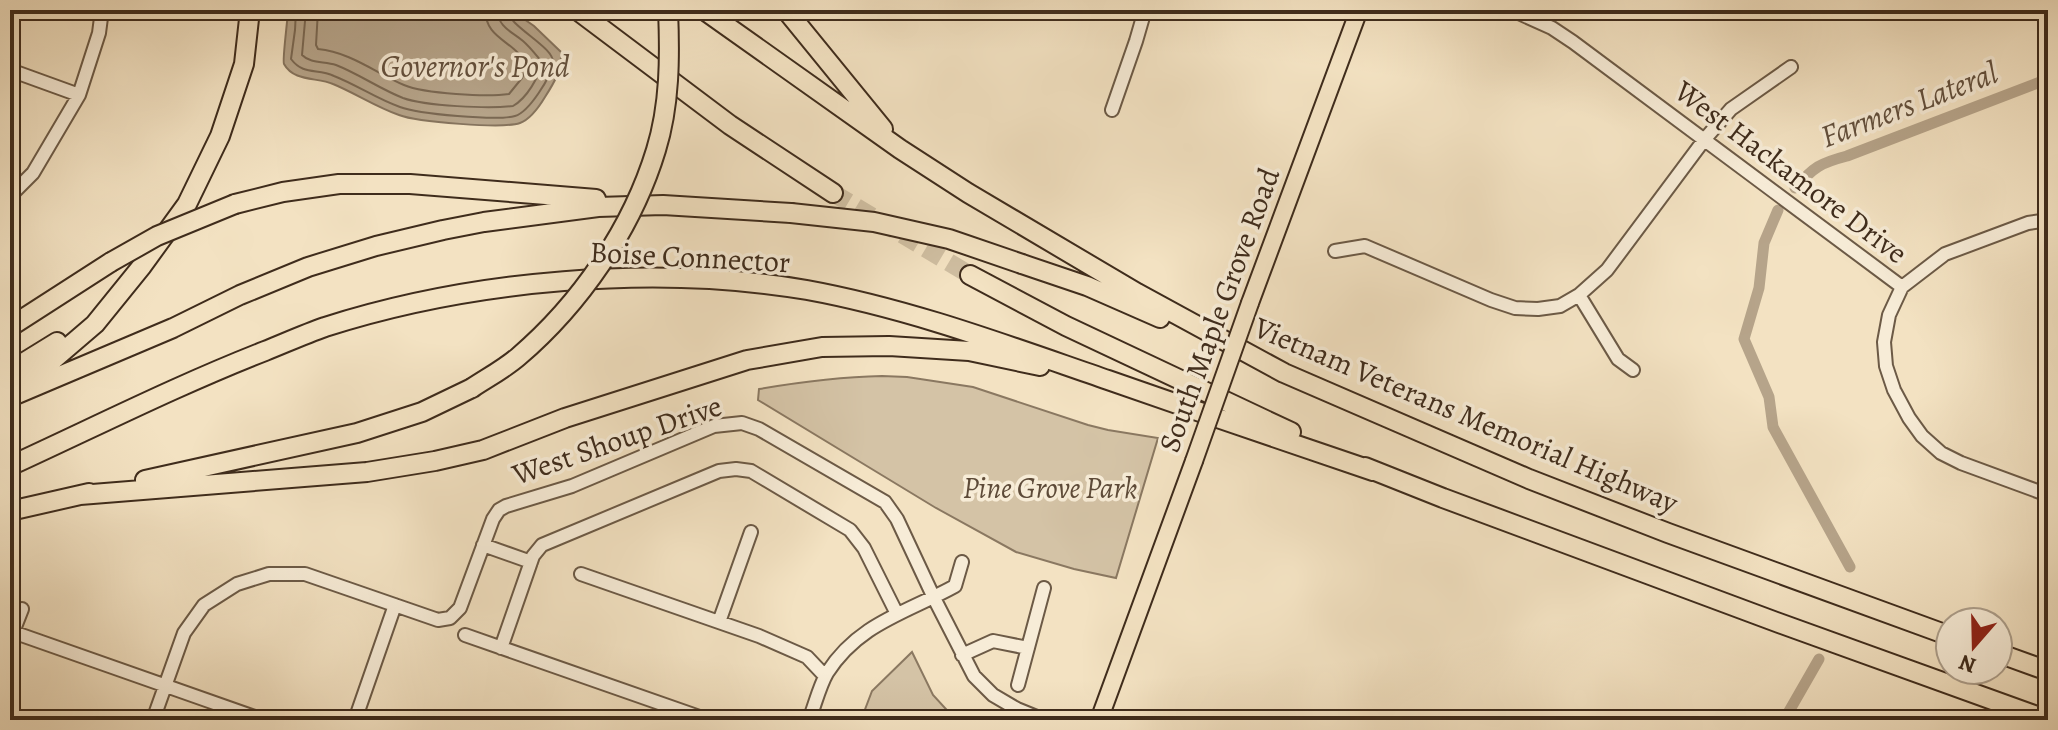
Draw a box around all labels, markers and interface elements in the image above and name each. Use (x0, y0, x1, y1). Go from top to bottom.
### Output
water label: Governor's Pond (380, 44, 570, 88)
water label: Farmers Lateral (1814, 50, 2004, 158)
street label: West Hackamore Drive (1666, 71, 1916, 273)
street label: South Maple Grove Road (1149, 161, 1289, 458)
street label: Boise Connector (589, 232, 791, 282)
street label: Vietnam Veterans Memorial Highway (1247, 307, 1685, 523)
street label: West Shoup Drive (506, 385, 727, 495)
park label: Pine Grove Park (963, 468, 1137, 508)
north arrow (1934, 606, 2014, 686)
text: N (1955, 647, 1980, 681)

